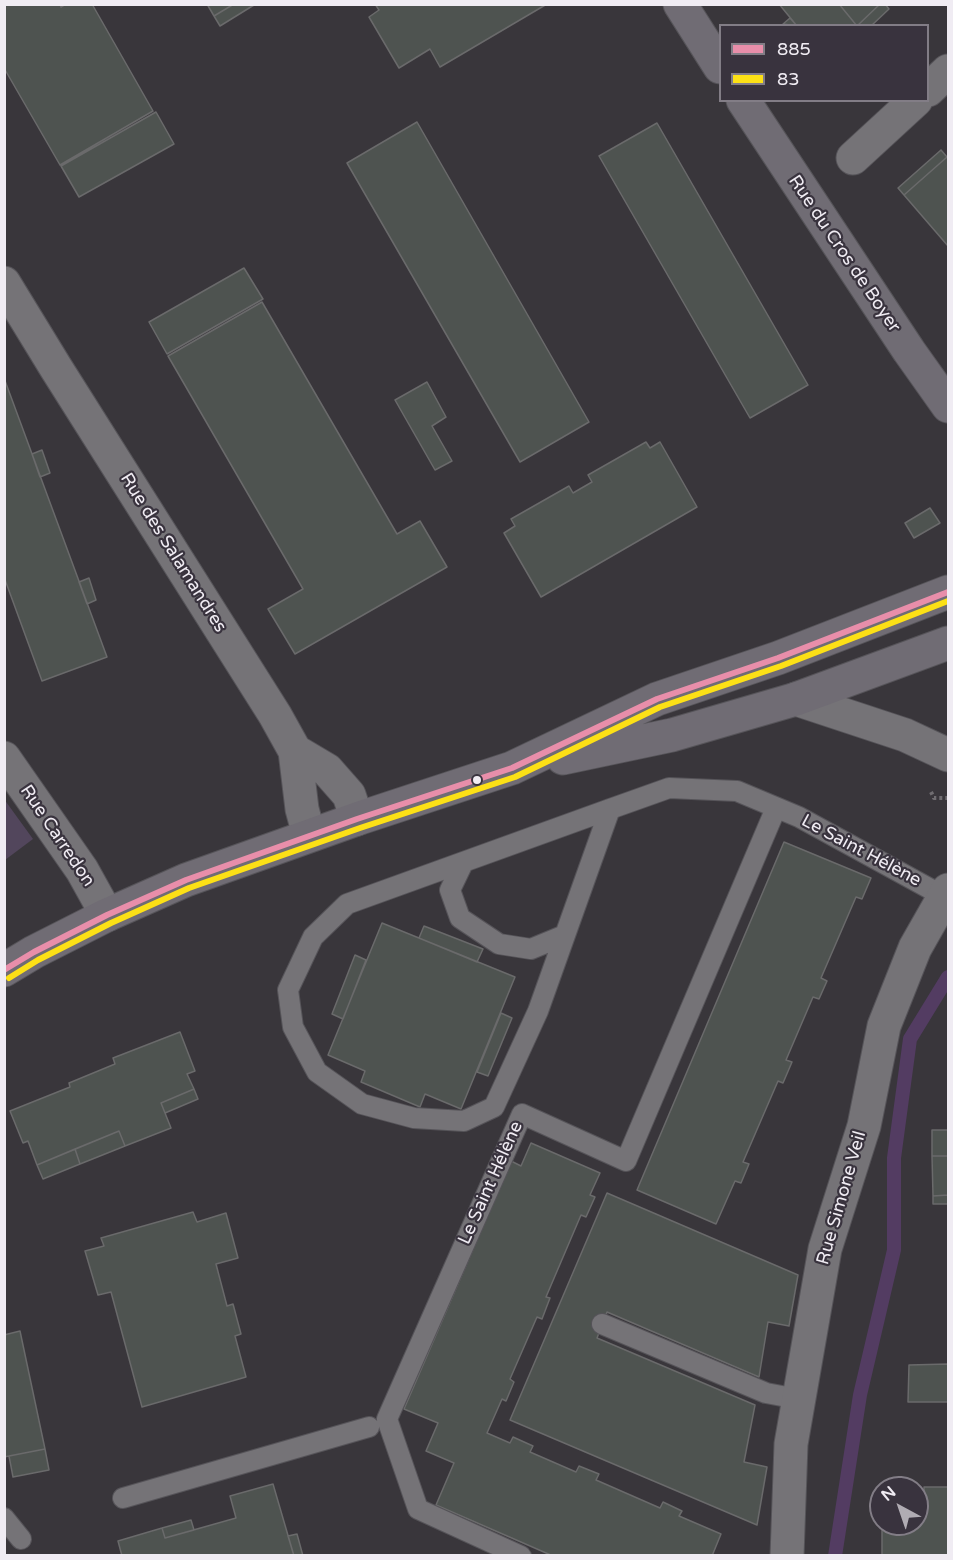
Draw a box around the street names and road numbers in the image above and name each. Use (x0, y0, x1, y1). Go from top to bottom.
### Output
street label: Rue du Cros de Boyer (783, 171, 905, 337)
street label: Rue des Salamandres (115, 469, 231, 637)
street label: Rue Carredon (15, 781, 99, 891)
street label: Le Saint Hélène (797, 810, 925, 892)
street label: Le Saint Hélène (454, 1118, 528, 1248)
street label: Rue Simone Veil (813, 1129, 871, 1267)

